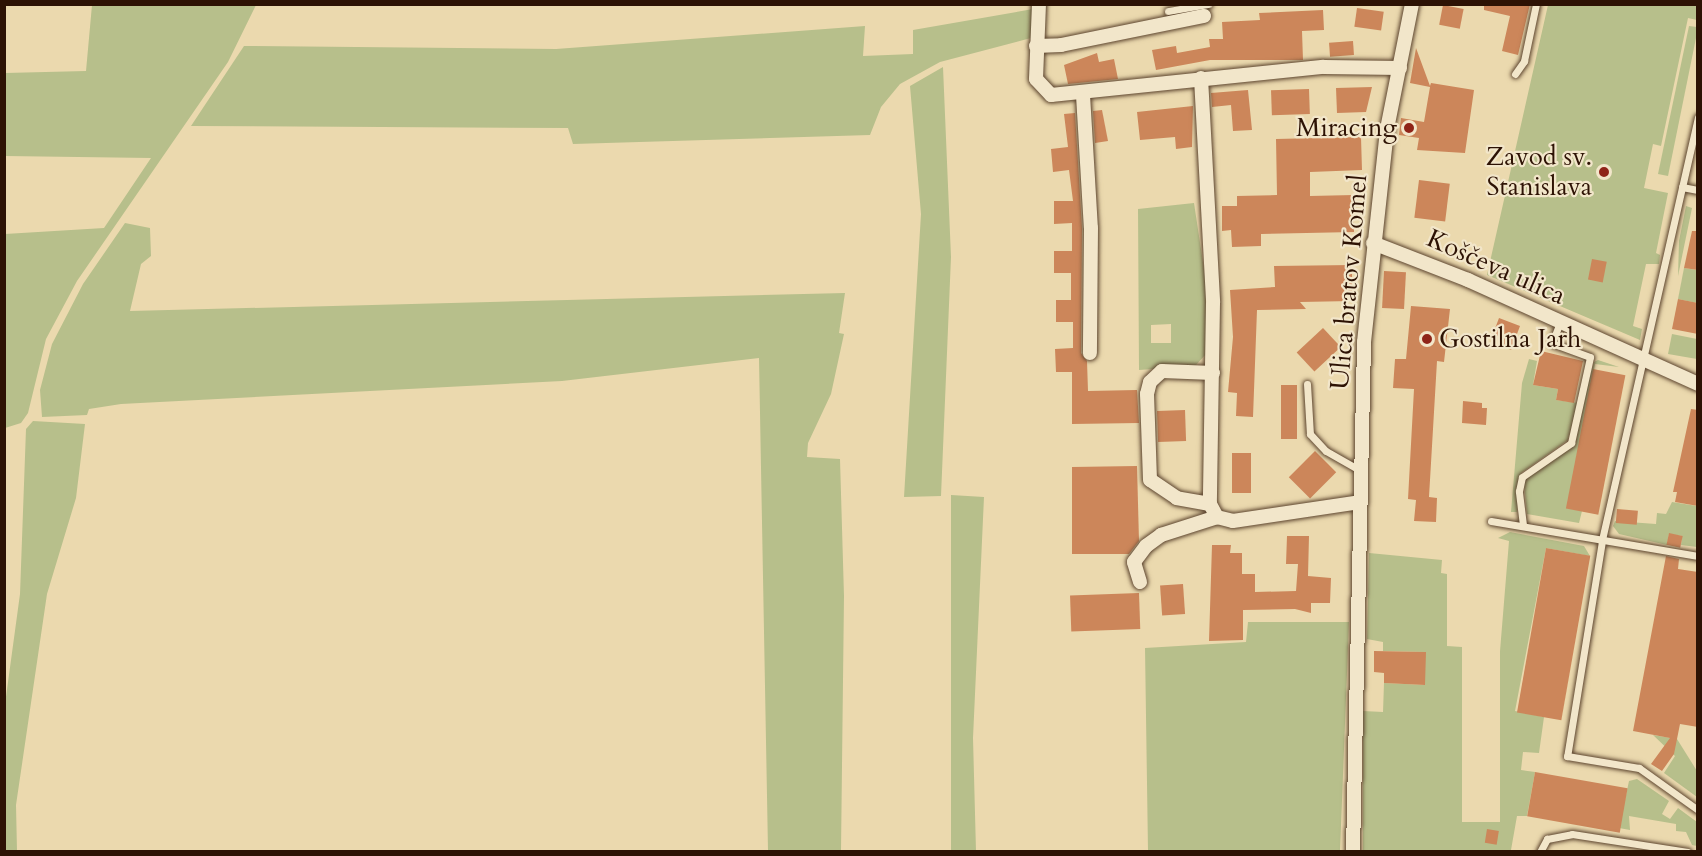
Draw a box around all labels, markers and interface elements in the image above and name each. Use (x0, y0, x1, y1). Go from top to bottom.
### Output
place label: Miracing (1296, 112, 1397, 144)
marker: Miracing (1402, 121, 1416, 135)
place label: Zavod sv. Stanislava (1486, 141, 1592, 202)
marker: Zavod sv. Stanislava (1597, 165, 1611, 179)
street label: Ulica bratov Komel (1324, 173, 1374, 391)
street label: Koščeva ulica (1422, 223, 1570, 311)
place label: Gostilna Jarh (1439, 323, 1581, 355)
marker: Gostilna Jarh (1420, 332, 1434, 346)

